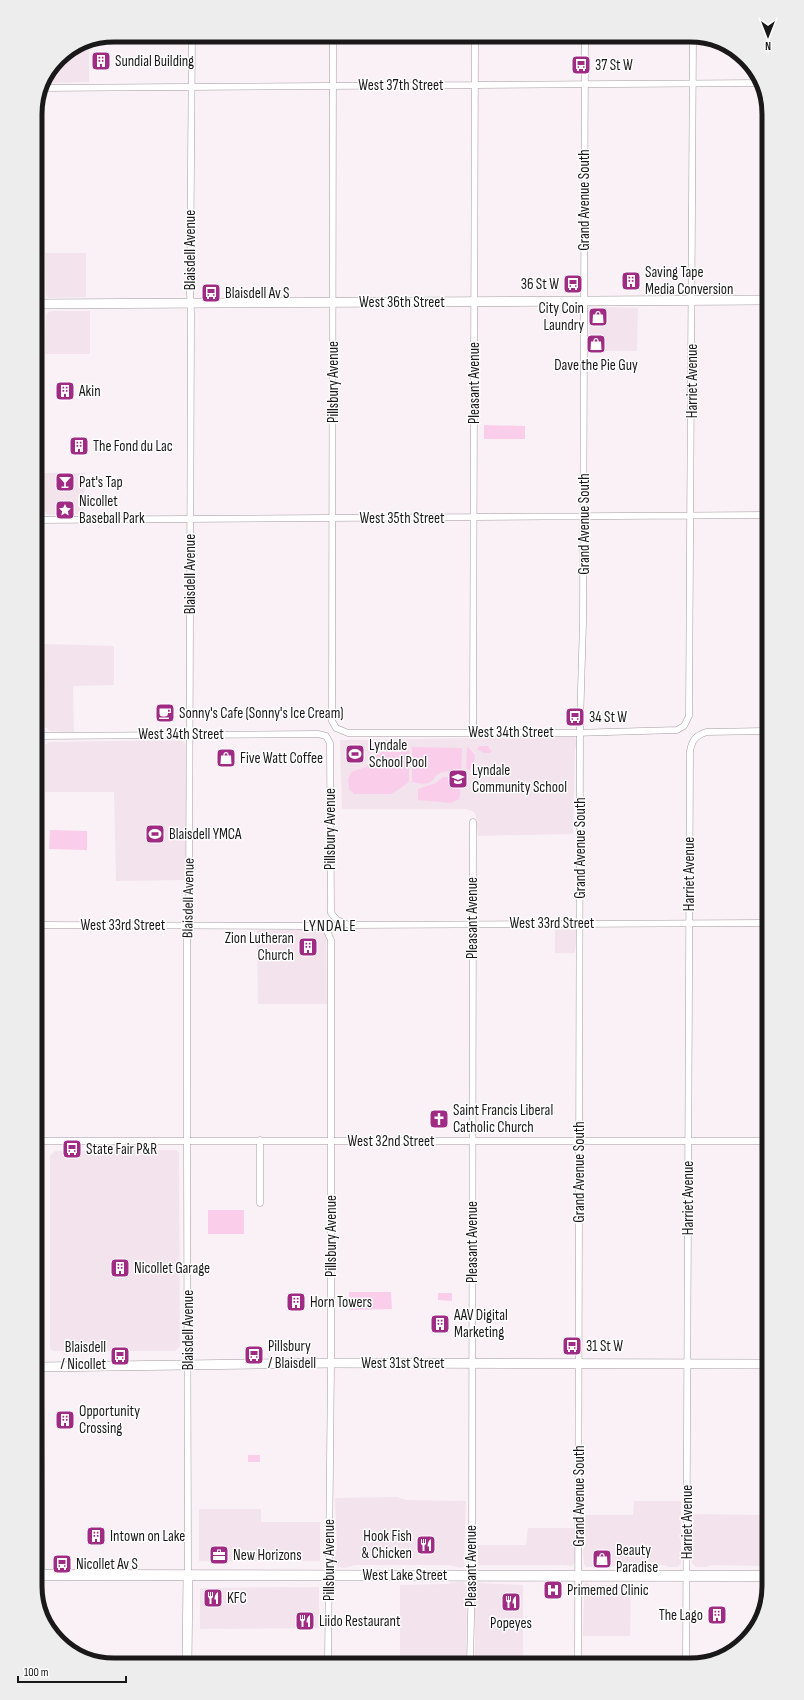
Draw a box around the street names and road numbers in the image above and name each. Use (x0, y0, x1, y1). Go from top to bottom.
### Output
street label: West 37th Street (358, 76, 444, 95)
street label: Grand Avenue South (575, 149, 594, 251)
street label: Blaisdell Avenue (181, 210, 200, 290)
street label: West 36th Street (359, 293, 445, 312)
street label: Pillsbury Avenue (324, 341, 343, 423)
street label: Pleasant Avenue (465, 342, 484, 424)
street label: Harriet Avenue (683, 344, 702, 418)
street label: Grand Avenue South (575, 473, 594, 575)
street label: West 35th Street (359, 509, 445, 528)
street label: Blaisdell Avenue (181, 534, 200, 614)
street label: West 34th Street (468, 723, 554, 742)
street label: West 34th Street (138, 725, 224, 744)
street label: Pillsbury Avenue (321, 788, 340, 870)
street label: Grand Avenue South (571, 797, 590, 899)
street label: Harriet Avenue (680, 837, 699, 911)
street label: Blaisdell Avenue (178, 858, 199, 938)
street label: Pleasant Avenue (463, 877, 482, 959)
street label: West 33rd Street (510, 914, 595, 933)
street label: West 33rd Street (81, 916, 166, 935)
street label: Grand Avenue South (570, 1121, 589, 1223)
street label: West 32nd Street (347, 1132, 435, 1151)
street label: Harriet Avenue (679, 1161, 698, 1235)
street label: Pillsbury Avenue (322, 1195, 341, 1277)
street label: Pleasant Avenue (463, 1201, 482, 1283)
street label: Blaisdell Avenue (179, 1290, 198, 1370)
street label: West 31st Street (361, 1354, 445, 1373)
street label: Grand Avenue South (570, 1445, 589, 1547)
street label: Harriet Avenue (678, 1485, 697, 1559)
street label: Pillsbury Avenue (320, 1519, 339, 1601)
street label: Pleasant Avenue (462, 1525, 481, 1607)
street label: West Lake Street (363, 1566, 448, 1585)

